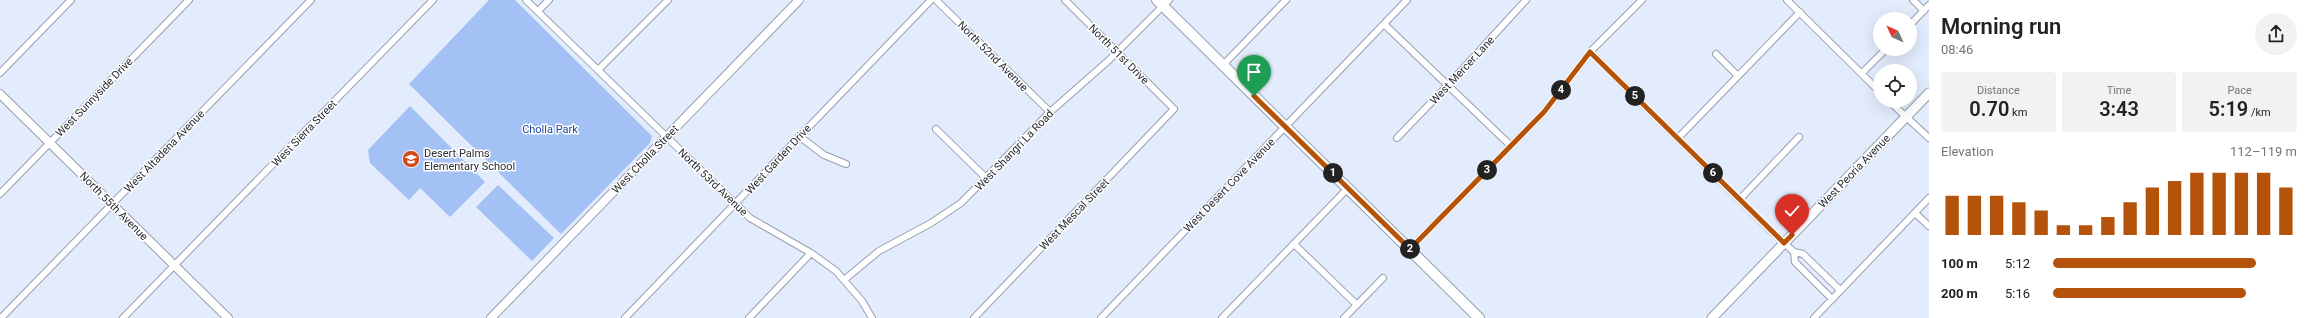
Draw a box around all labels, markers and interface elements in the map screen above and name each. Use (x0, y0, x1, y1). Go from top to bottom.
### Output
north arrow (1873, 12, 1917, 56)
map controls (1873, 12, 1917, 108)
button: share (2255, 13, 2297, 55)
text: Morning run (1941, 14, 2061, 39)
street label: North 52nd Avenue (955, 19, 1031, 94)
street label: North 51st Drive (1086, 22, 1151, 87)
street label: West Mercer Lane (1427, 33, 1497, 107)
text: 08:46 (1941, 42, 1973, 57)
street label: West Sunnyside Drive (53, 55, 136, 140)
pin (1237, 55, 1271, 96)
icon: arrive (1243, 61, 1265, 83)
button: locate (1873, 64, 1917, 108)
pin: 4 (1551, 80, 1571, 100)
text: 4 (1558, 83, 1564, 96)
text: Distance (1977, 84, 2020, 97)
text: Time (2107, 84, 2131, 97)
text: Pace (2227, 84, 2252, 97)
pin: 5 (1625, 86, 1645, 106)
text: 5 (1632, 89, 1638, 102)
street label: West Sierra Street (269, 97, 340, 169)
text: 0.70 (1969, 97, 2009, 121)
text: 3:43 (2099, 97, 2139, 121)
text: 5:19 (2209, 97, 2248, 121)
text: km (2009, 106, 2027, 119)
text: /km (2248, 106, 2271, 119)
street label: West Altadena Avenue (122, 107, 207, 195)
street label: West Shangri La Road (972, 107, 1056, 193)
street label: West Cholla Street (609, 122, 682, 196)
street label: West Garden Drive (743, 122, 814, 197)
park label: Cholla Park (522, 123, 578, 136)
street label: West Peoria Avenue (1816, 132, 1893, 211)
street label: West Desert Cove Avenue (1181, 136, 1278, 235)
text: Elevation (1941, 144, 1994, 159)
text: 112–119 m (2230, 144, 2297, 159)
street label: North 53rd Avenue (675, 146, 750, 219)
place label: Desert Palms Elementary School (424, 147, 515, 173)
school or university icon: Desert Palms Elementary School (401, 149, 421, 169)
pin: 3 (1477, 160, 1497, 180)
pin: 1 (1323, 163, 1343, 183)
text: 3 (1484, 163, 1490, 176)
pin: 6 (1703, 163, 1723, 183)
text: 1 (1330, 166, 1336, 179)
text: 6 (1710, 166, 1716, 179)
street label: North 55th Avenue (77, 170, 151, 243)
street label: West Mescal Street (1037, 175, 1112, 253)
pin (1775, 194, 1809, 235)
icon: check (1781, 200, 1803, 222)
pin: 2 (1400, 239, 1420, 259)
text: 2 (1407, 242, 1413, 255)
text: 100 m (1941, 256, 1978, 271)
text: 5:12 (2005, 256, 2030, 271)
text: 200 m (1941, 286, 1978, 301)
text: 5:16 (2005, 286, 2030, 301)

